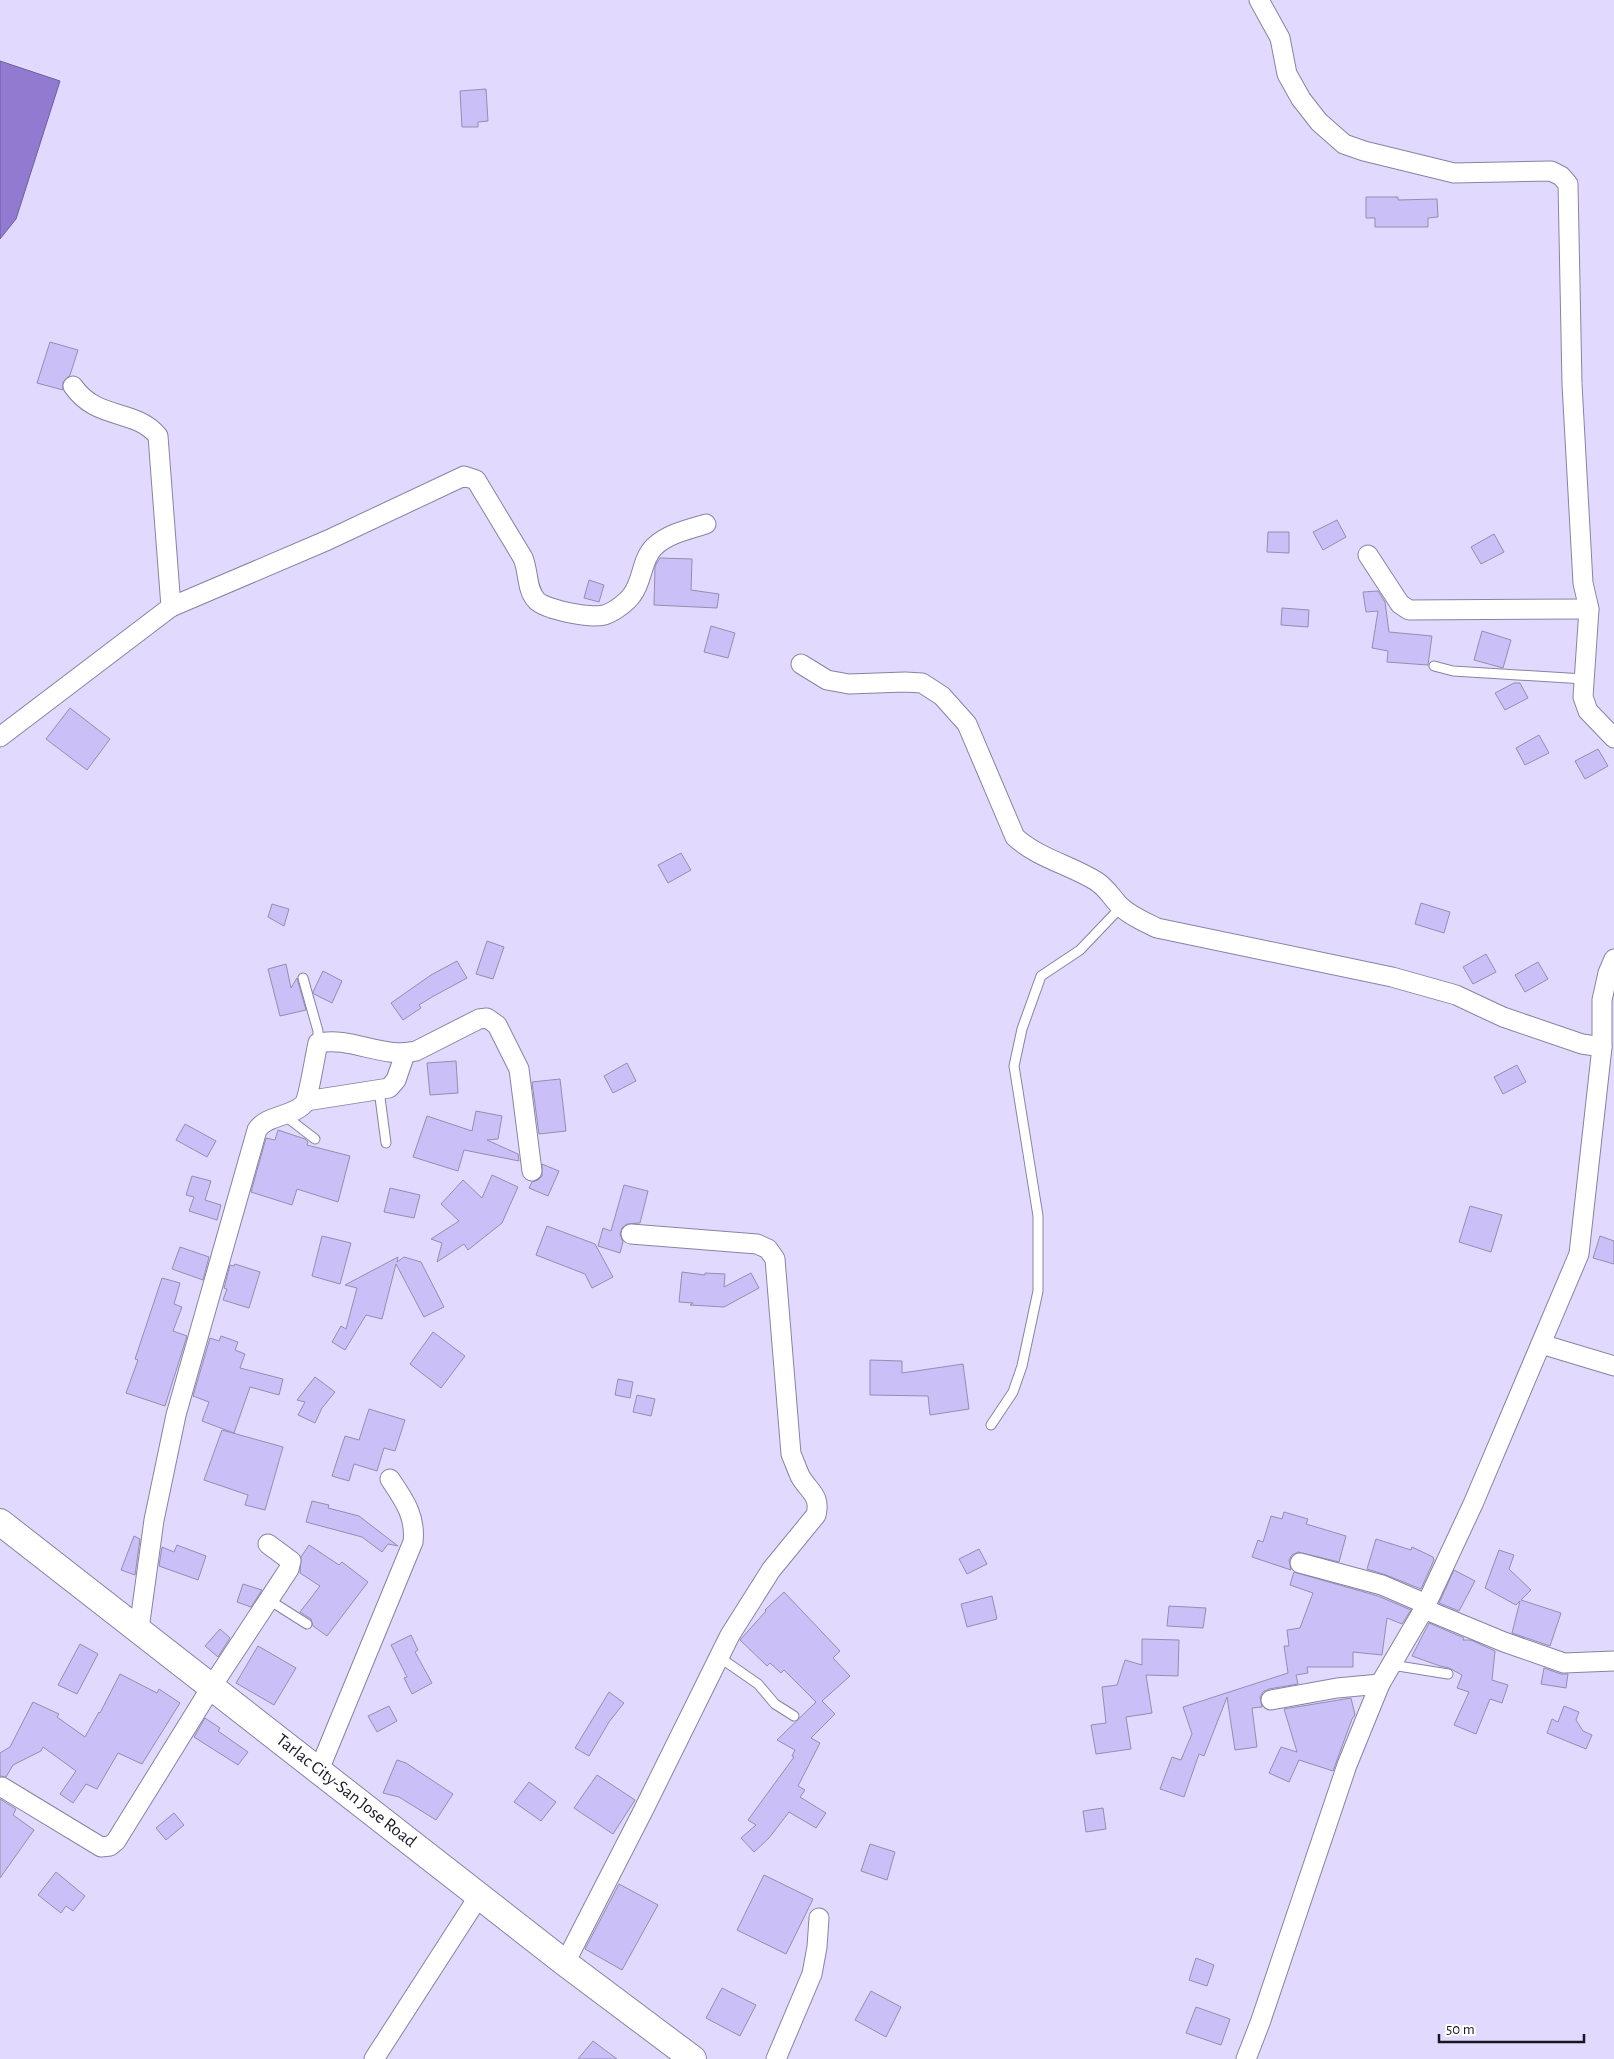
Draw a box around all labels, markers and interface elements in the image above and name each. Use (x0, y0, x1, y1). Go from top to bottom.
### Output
street label: Tarlac City-San Jose Road (272, 1731, 420, 1851)
scale bar (1439, 2012, 1584, 2044)
text: 50 m (1446, 2022, 1475, 2037)

